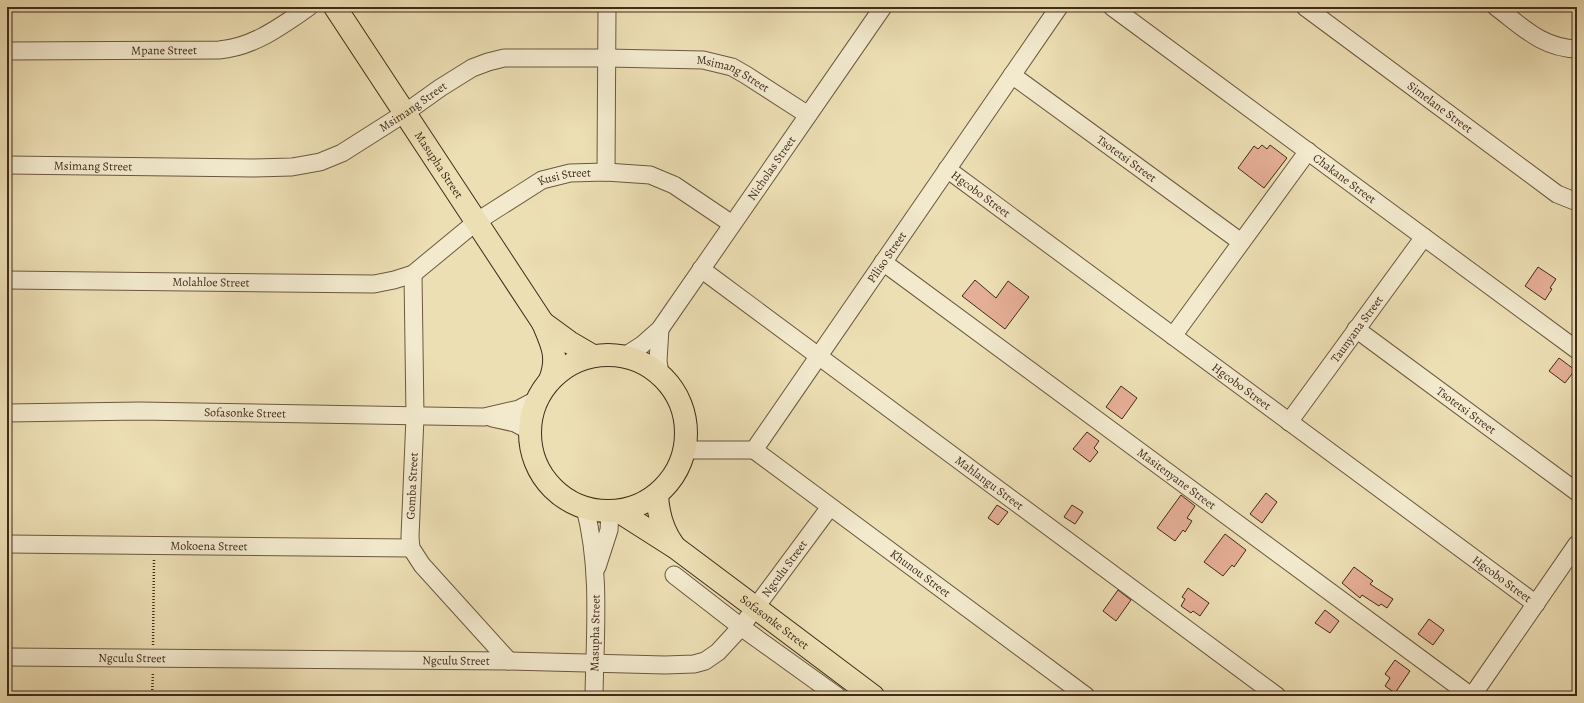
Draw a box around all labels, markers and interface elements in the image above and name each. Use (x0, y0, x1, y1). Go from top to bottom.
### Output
street label: Mpane Street (131, 42, 197, 58)
street label: Msimang Street (696, 52, 772, 96)
street label: Msimang Street (376, 78, 450, 135)
street label: Simelane Street (1404, 78, 1476, 137)
street label: Masupha Street (411, 128, 467, 202)
street label: Tsotetsi Street (1094, 131, 1160, 186)
street label: Nicholas Street (744, 133, 799, 203)
street label: Chakane Street (1310, 150, 1379, 207)
street label: Msimang Street (54, 158, 132, 175)
street label: Kusi Street (534, 164, 591, 189)
street label: Hgcobo Street (948, 167, 1014, 221)
street label: Piliso Street (863, 228, 910, 286)
street label: Molahloe Street (172, 274, 250, 291)
street label: Taunyana Street (1327, 292, 1387, 366)
street label: Hgcobo Street (1209, 359, 1274, 414)
street label: Tsotetsi Street (1433, 383, 1499, 438)
street label: Sofasonke Street (204, 404, 286, 422)
street label: Masitenyane Street (1134, 444, 1219, 513)
street label: Gomba Street (402, 452, 422, 520)
street label: Mahlangu Street (952, 452, 1027, 514)
street label: Ngculu Street (758, 537, 811, 600)
street label: Mokoena Street (170, 538, 248, 554)
street label: Khunou Street (887, 546, 954, 601)
street label: Hgcobo Street (1469, 552, 1535, 606)
street label: Sofasonke Street (737, 591, 812, 653)
street label: Masupha Street (586, 594, 604, 672)
street label: Ngculu Street (98, 650, 166, 666)
street label: Ngculu Street (422, 652, 490, 669)

